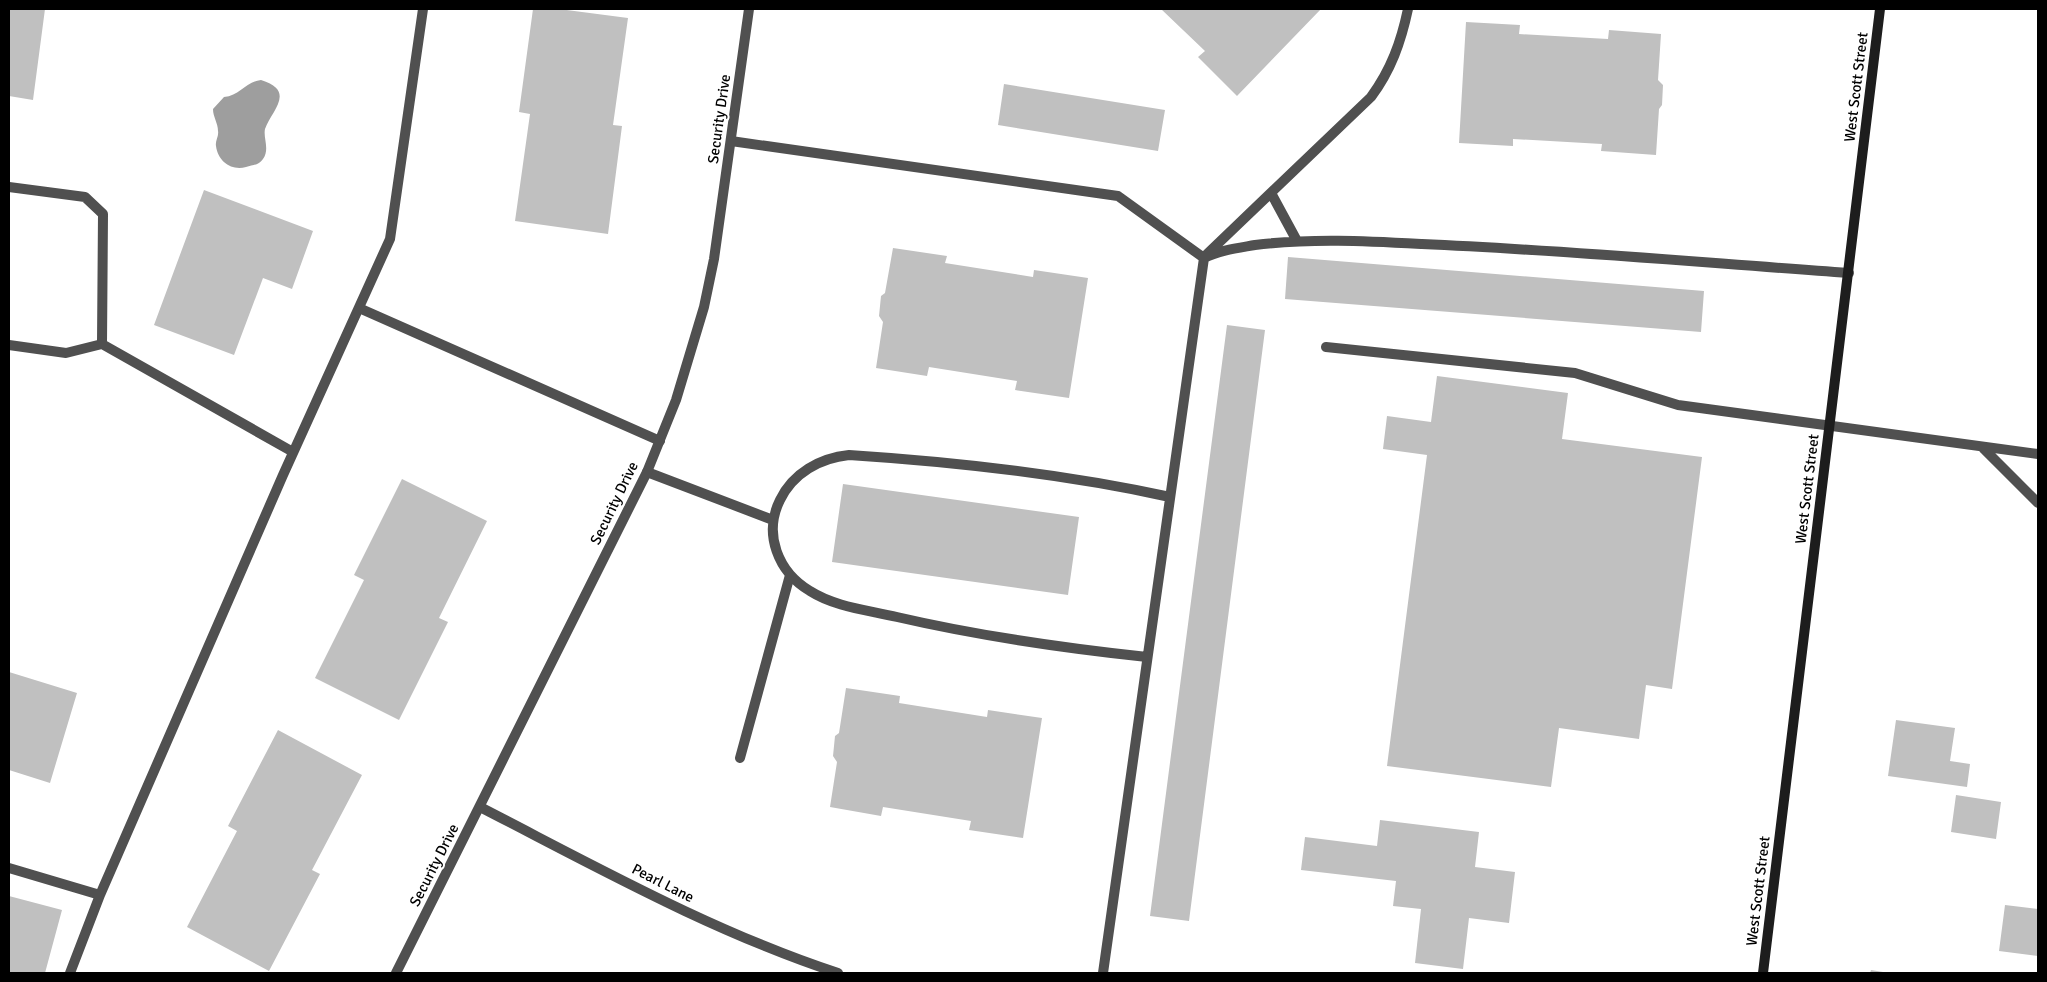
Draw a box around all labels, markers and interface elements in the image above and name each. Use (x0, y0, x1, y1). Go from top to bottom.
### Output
street label: West Scott Street (1840, 31, 1872, 143)
street label: Security Drive (704, 73, 734, 165)
street label: West Scott Street (1791, 433, 1823, 545)
street label: Security Drive (586, 459, 642, 547)
street label: Security Drive (406, 821, 462, 909)
street label: West Scott Street (1742, 835, 1774, 947)
street label: Pearl Lane (629, 860, 697, 906)

